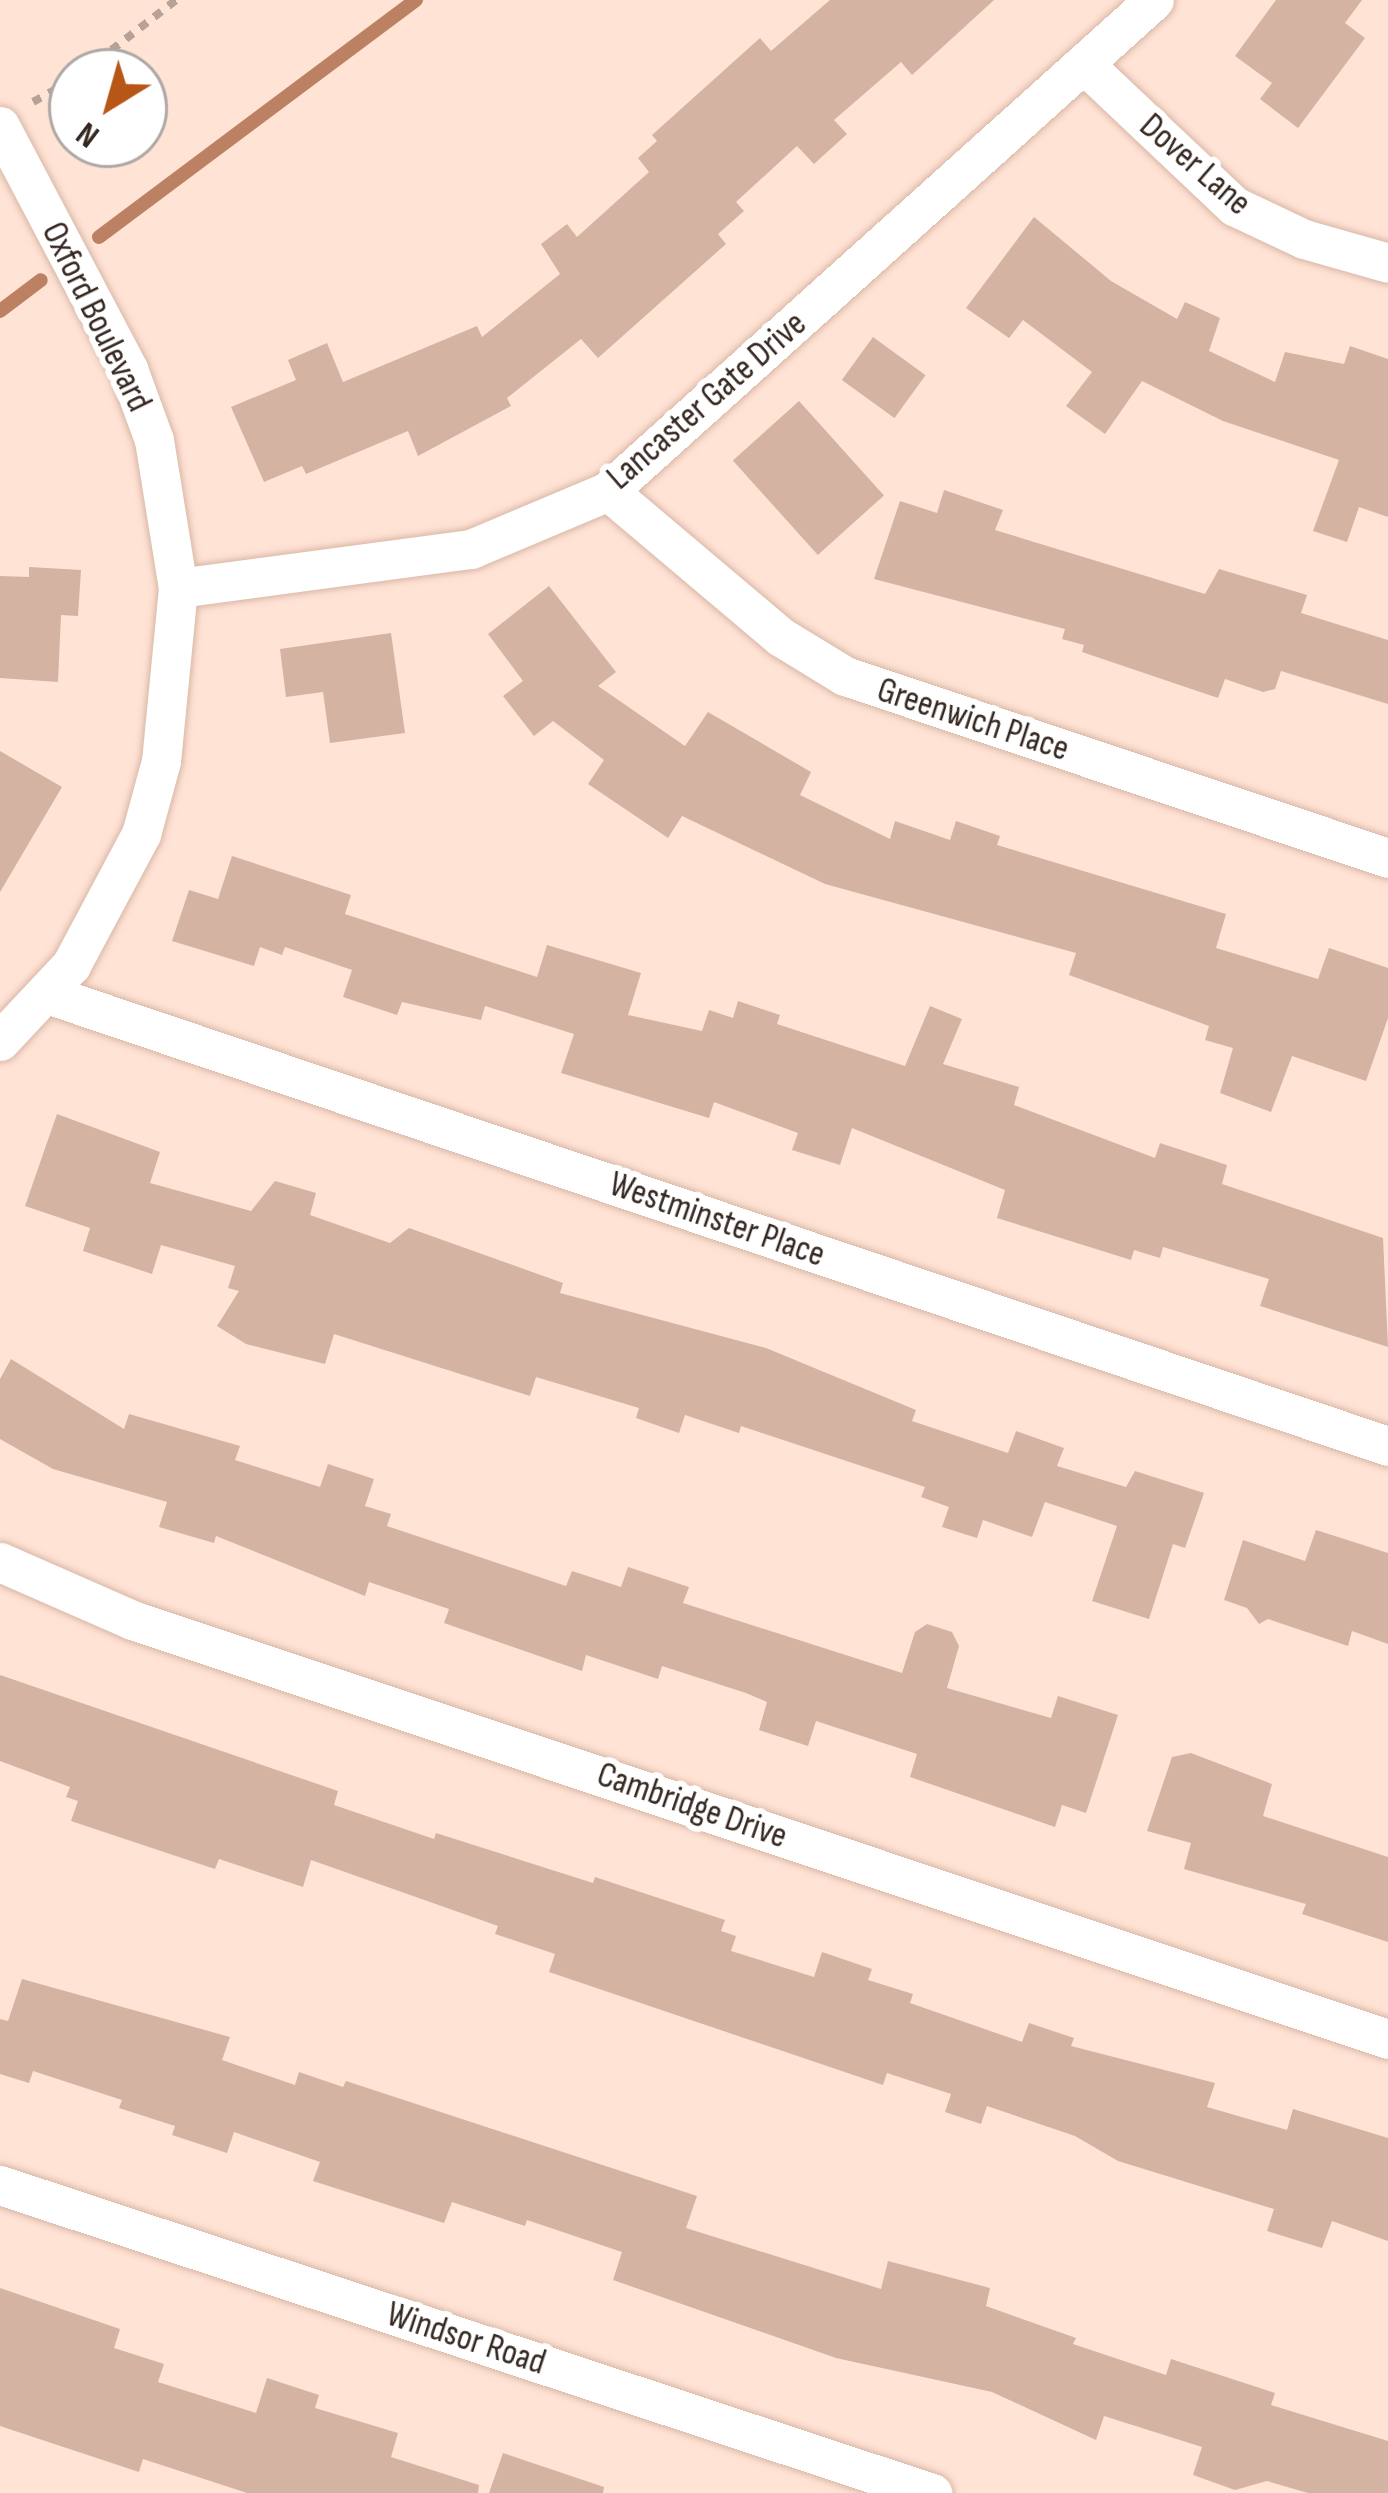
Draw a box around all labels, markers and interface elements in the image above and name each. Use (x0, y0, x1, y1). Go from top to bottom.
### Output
north arrow (48, 48, 168, 168)
street label: Dover Lane (1130, 105, 1260, 225)
text: N (69, 113, 107, 156)
street label: Oxford Boulevard (32, 215, 160, 419)
street label: Lancaster Gate Drive (599, 303, 815, 499)
street label: Greenwich Place (872, 669, 1074, 771)
street label: Westminster Place (604, 1163, 830, 1277)
street label: Cambridge Drive (591, 1753, 793, 1859)
street label: Windsor Road (381, 2293, 551, 2385)

